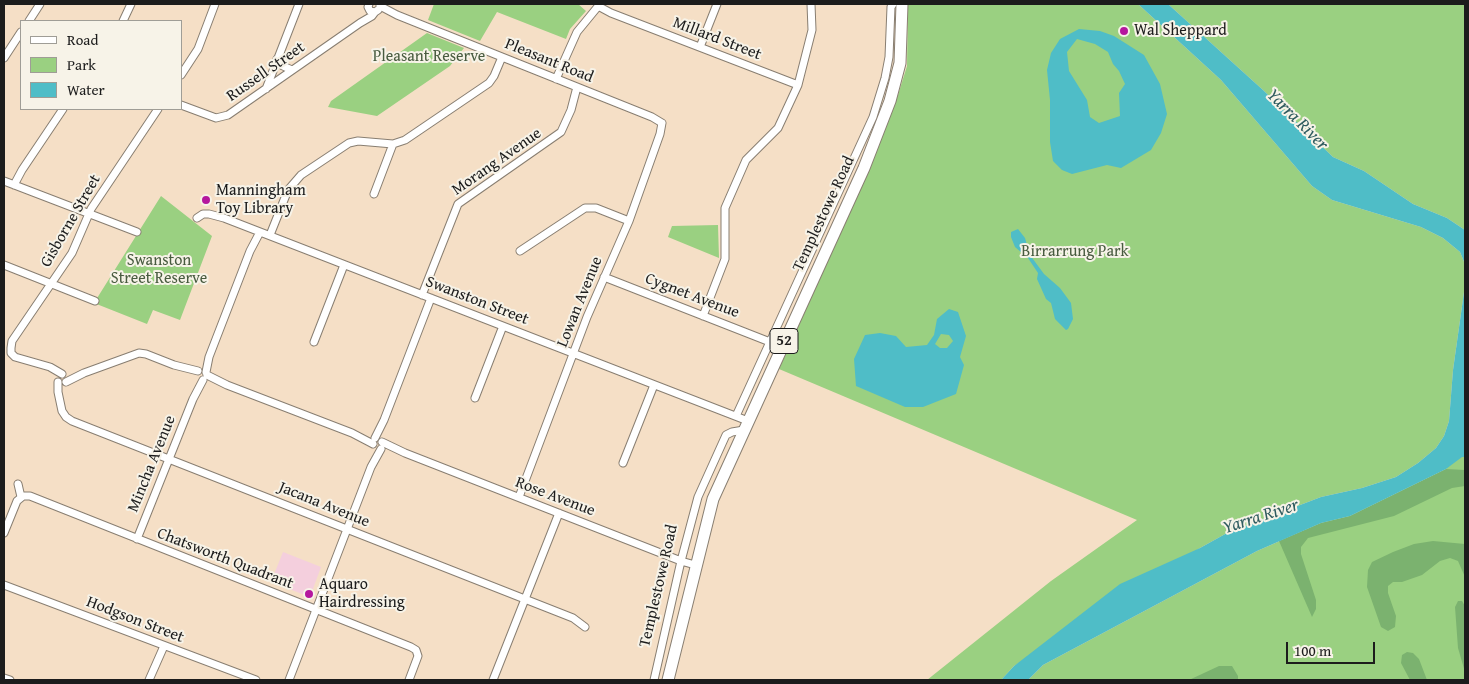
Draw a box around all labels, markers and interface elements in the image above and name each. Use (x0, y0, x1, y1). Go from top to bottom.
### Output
street label: Millard Street (670, 13, 764, 65)
legend (20, 20, 182, 110)
place label: Wal Sheppard (1134, 21, 1227, 41)
marker: Wal Sheppard (1118, 25, 1130, 37)
text: Road (67, 29, 98, 50)
street label: Pleasant Road (502, 35, 596, 87)
street label: Russell Street (223, 38, 309, 106)
park label: Pleasant Reserve (373, 47, 485, 67)
text: Park (67, 54, 96, 75)
text: Water (67, 79, 105, 100)
water label: Yarra River (1262, 85, 1332, 155)
street label: Morang Avenue (449, 124, 545, 200)
street label: Templestowe Road (789, 153, 859, 275)
street label: Gisborne Street (37, 171, 105, 271)
place label: Manningham Toy Library (216, 181, 306, 219)
marker: Manningham Toy Library (200, 194, 212, 206)
park label: Birrarrung Park (1021, 242, 1129, 262)
park label: Swanston Street Reserve (111, 251, 207, 289)
street label: Lowan Avenue (553, 254, 607, 350)
street label: Cygnet Avenue (642, 269, 742, 323)
street label: Swanston Street (423, 273, 531, 329)
road number: 52 (770, 328, 798, 354)
street label: Mincha Avenue (124, 413, 180, 515)
street label: Rose Avenue (512, 473, 598, 521)
street label: Jacana Avenue (276, 478, 372, 532)
water label: Yarra River (1220, 495, 1302, 539)
street label: Templestowe Road (636, 523, 682, 649)
street label: Chatsworth Quadrant (154, 524, 296, 594)
place label: Aquaro Hairdressing (319, 575, 405, 613)
marker: Aquaro Hairdressing (303, 588, 315, 600)
street label: Hodgson Street (84, 593, 186, 647)
scale bar (1289, 632, 1378, 664)
text: 100 m (1294, 640, 1331, 661)

